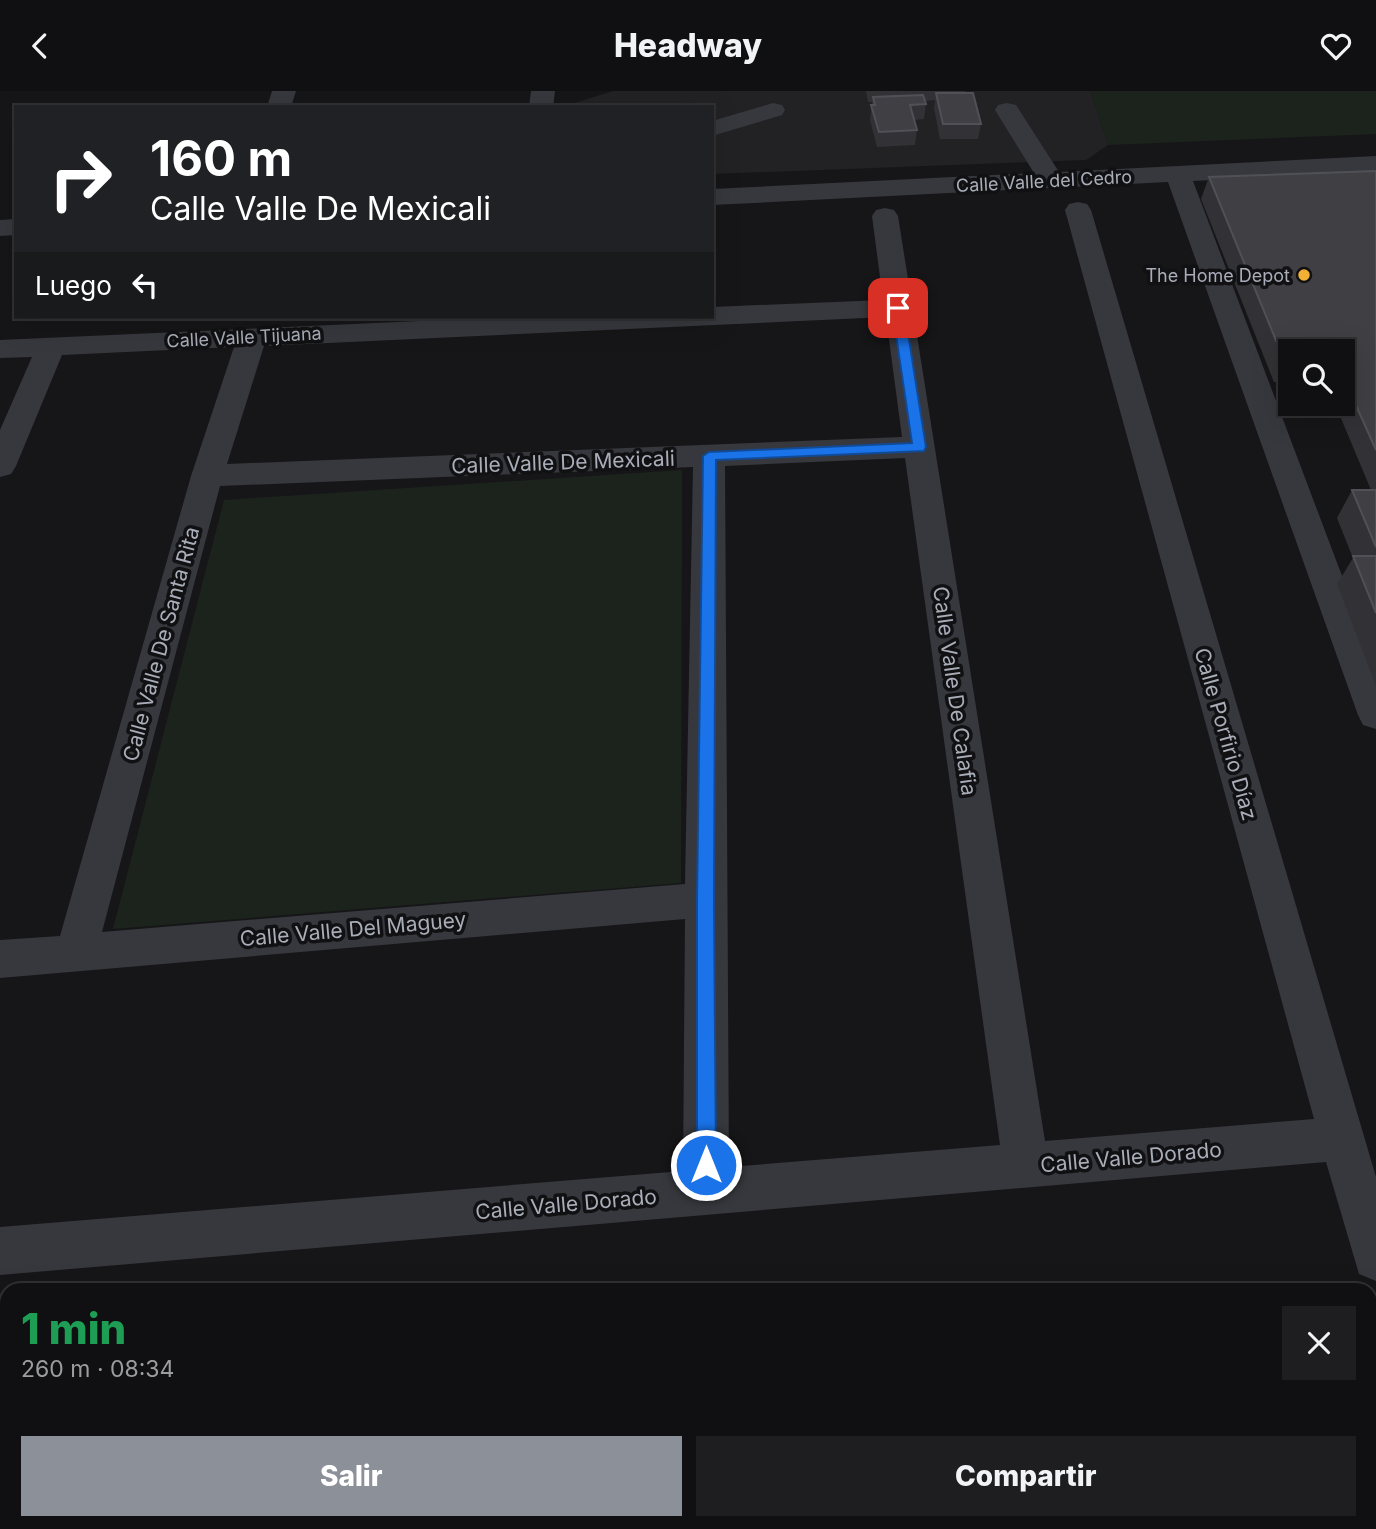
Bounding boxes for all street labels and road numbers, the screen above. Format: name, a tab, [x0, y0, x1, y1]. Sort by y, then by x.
street label: Calle Valle del Cedro	[955, 166, 1133, 196]
street label: Calle Valle Tijuana	[166, 322, 322, 352]
street label: Calle Valle De Mexicali	[451, 446, 675, 478]
street label: Calle Valle De Santa Rita	[118, 524, 204, 764]
street label: Calle Valle De Calafia	[928, 585, 982, 797]
street label: Calle Porfirio Díaz	[1189, 645, 1263, 823]
street label: Calle Valle Del Maguey	[239, 907, 467, 951]
street label: Calle Valle Dorado	[1039, 1137, 1223, 1177]
street label: Calle Valle Dorado	[474, 1184, 658, 1224]

